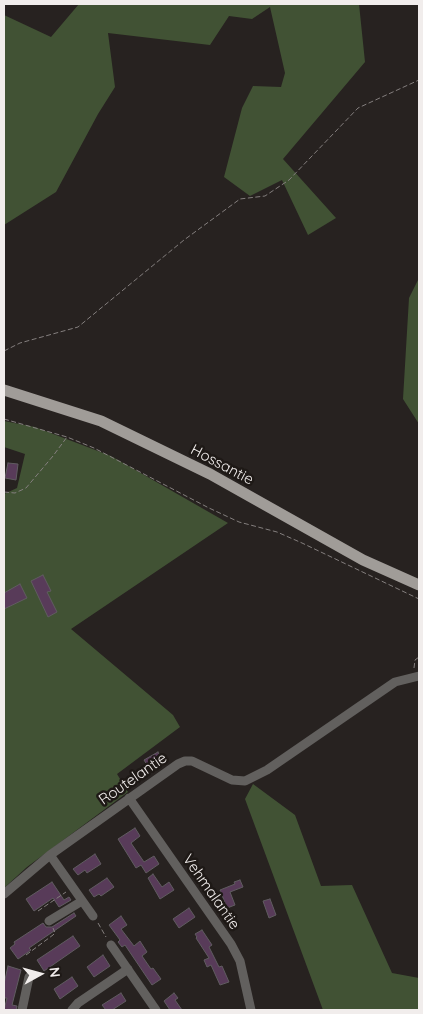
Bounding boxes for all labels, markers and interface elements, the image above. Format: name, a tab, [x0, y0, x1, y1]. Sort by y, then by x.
street label: Hossantie	[187, 441, 257, 489]
street label: Routelantie	[95, 749, 171, 809]
street label: Vehmalantie	[179, 851, 243, 933]
north arrow	[15, 949, 65, 999]
text: N	[45, 966, 64, 978]

